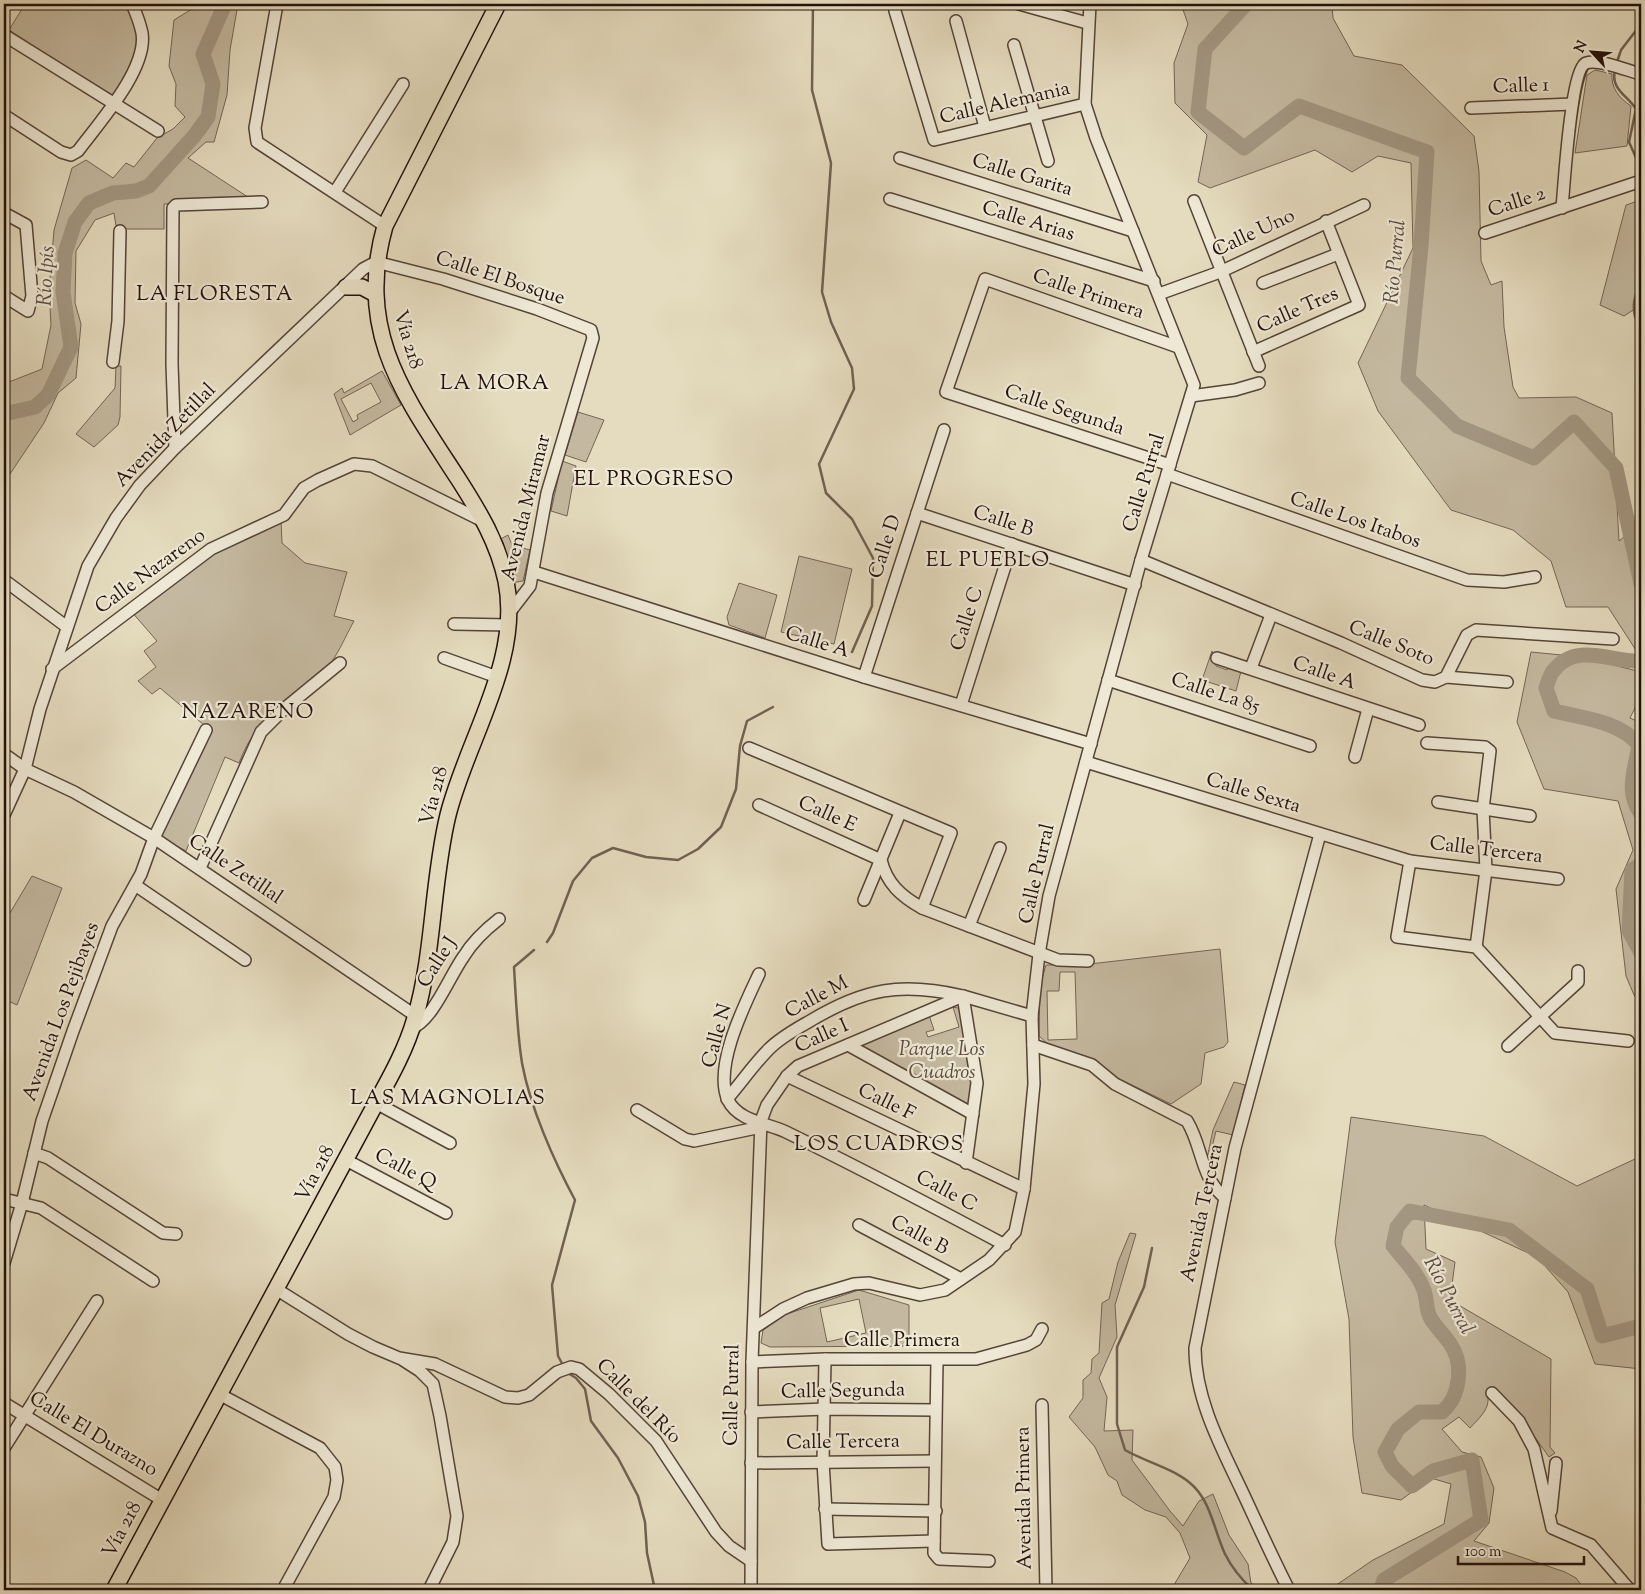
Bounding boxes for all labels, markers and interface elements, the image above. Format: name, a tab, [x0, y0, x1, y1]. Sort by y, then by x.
north arrow	[1568, 28, 1618, 78]
text: N	[1571, 38, 1594, 57]
street label: Calle 1	[1492, 72, 1550, 102]
street label: Calle Alemania	[937, 75, 1073, 133]
street label: Calle Garita	[968, 147, 1076, 205]
street label: Calle 2	[1484, 180, 1550, 226]
street label: Calle Arias	[978, 194, 1078, 250]
street label: Calle Uno	[1208, 202, 1300, 266]
water label: Río Purral	[1377, 219, 1415, 305]
street label: Calle El Bosque	[431, 244, 569, 314]
water label: Río Ipís	[30, 245, 64, 307]
street label: Calle Primera	[1028, 262, 1148, 328]
district label: LA FLORESTA	[136, 280, 294, 310]
street label: Calle Tres	[1253, 280, 1344, 342]
street label: Vía 218	[384, 307, 430, 373]
district label: LA MORA	[440, 369, 550, 399]
street label: Avenida Zetillal	[109, 377, 224, 495]
street label: Calle Segunda	[1000, 378, 1128, 444]
street label: Calle Purral	[1116, 430, 1174, 536]
street label: Avenida Miramar	[495, 431, 559, 584]
district label: EL PROGRESO	[574, 465, 734, 495]
street label: Calle Los Itabos	[1286, 485, 1425, 557]
street label: Calle B	[969, 499, 1037, 546]
street label: Calle D	[862, 511, 910, 583]
street label: Calle Nazareno	[90, 522, 212, 622]
district label: EL PUEBLO	[926, 546, 1050, 576]
street label: Calle C	[944, 583, 992, 655]
street label: Calle Soto	[1344, 614, 1438, 674]
street label: Calle A	[781, 620, 853, 666]
street label: Calle A	[1288, 650, 1360, 698]
street label: Calle La 85	[1167, 666, 1263, 722]
district label: NAZARENO	[182, 698, 314, 728]
street label: Vía 218	[413, 763, 457, 829]
street label: Calle Sexta	[1202, 766, 1304, 822]
street label: Calle E	[793, 789, 861, 841]
street label: Calle Purral	[1012, 821, 1064, 927]
street label: Calle Zetillal	[182, 828, 288, 913]
street label: Calle Tercera	[1428, 830, 1544, 872]
street label: Avenida Los Pejibayes	[16, 918, 108, 1106]
street label: Calle J	[411, 932, 465, 994]
street label: Calle M	[780, 969, 854, 1027]
street label: Calle N	[696, 1001, 741, 1071]
street label: Calle I	[790, 1012, 854, 1062]
park label: Parque Los Cuadros	[899, 1036, 985, 1088]
street label: Calle F	[852, 1077, 920, 1129]
district label: LAS MAGNOLIAS	[350, 1084, 546, 1114]
district label: LOS CUADROS	[794, 1130, 964, 1160]
street label: Vía 218	[289, 1141, 343, 1207]
street label: Avenida Tercera	[1174, 1141, 1232, 1285]
street label: Calle Q	[369, 1142, 443, 1199]
street label: Calle C	[910, 1164, 982, 1220]
street label: Calle B	[885, 1209, 954, 1264]
water label: Río Purral	[1415, 1252, 1481, 1340]
street label: Calle Primera	[844, 1327, 960, 1356]
street label: Calle Purral	[718, 1343, 748, 1446]
street label: Calle del Río	[589, 1353, 687, 1451]
street label: Calle Segunda	[781, 1376, 905, 1408]
street label: Calle El Durazno	[23, 1385, 163, 1485]
street label: Avenida Primera	[1009, 1426, 1041, 1570]
street label: Calle Tercera	[786, 1428, 900, 1458]
street label: Vía 218	[96, 1497, 150, 1563]
scale bar	[1458, 1534, 1584, 1566]
text: 100 m	[1465, 1542, 1502, 1563]

